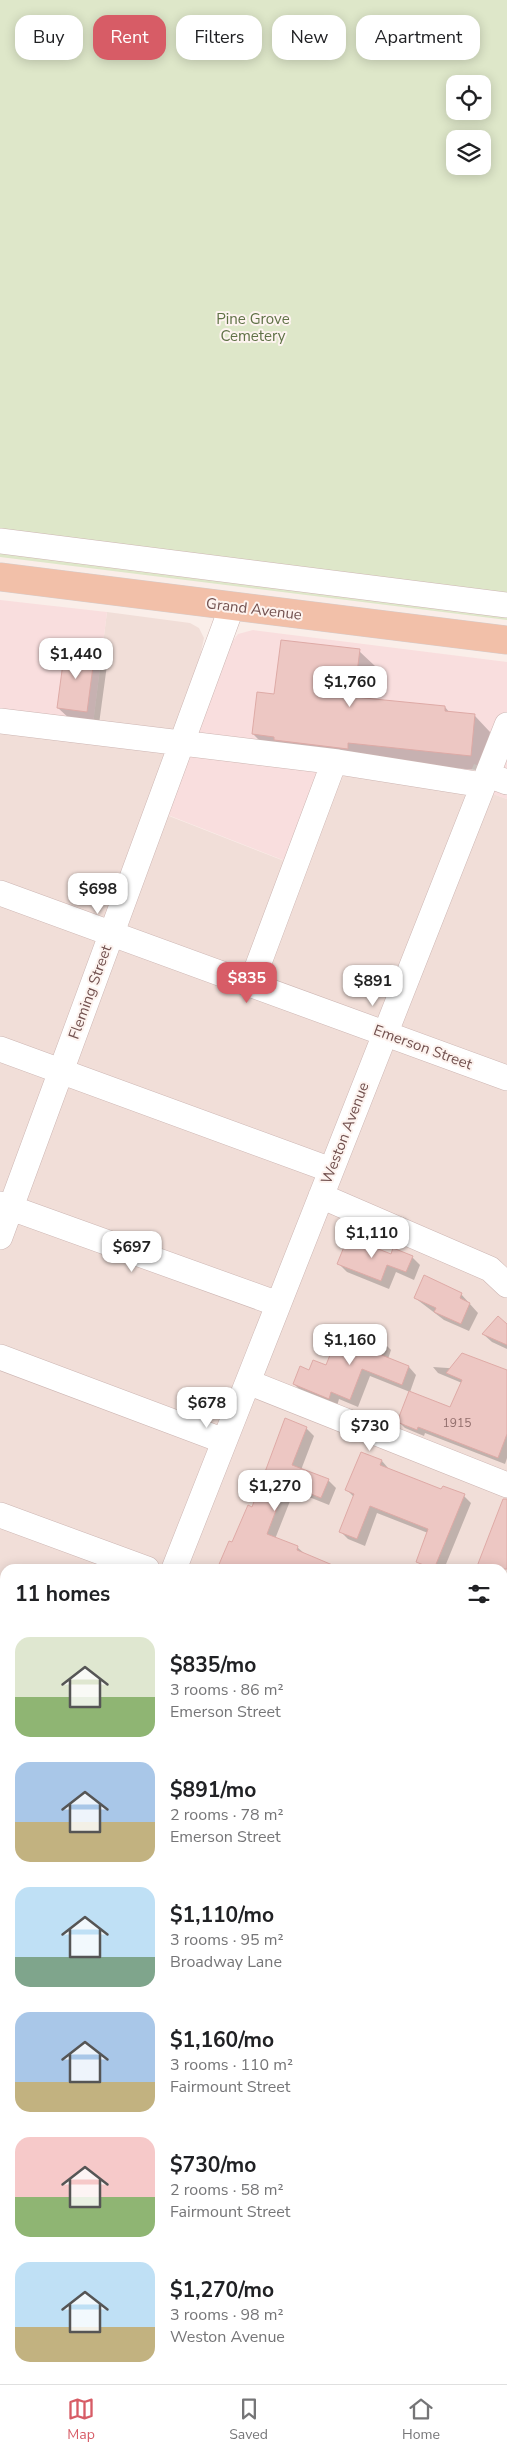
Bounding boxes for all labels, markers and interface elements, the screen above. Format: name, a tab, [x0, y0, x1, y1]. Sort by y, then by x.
chip: Buy	[15, 15, 83, 60]
chip: Rent	[93, 15, 166, 60]
chip: Filters	[176, 15, 262, 60]
chip: New	[272, 15, 346, 60]
chip: Apartment	[356, 15, 480, 60]
map controls	[446, 75, 491, 175]
button: locate	[446, 75, 491, 120]
button: layers	[446, 130, 491, 175]
park label: Pine Grove Cemetery	[216, 309, 290, 346]
street label: Grand Avenue	[205, 593, 303, 625]
pin: $1,440	[35, 638, 117, 680]
text: $1,440	[50, 643, 102, 665]
pin: $1,760	[309, 666, 391, 708]
text: $1,760	[324, 671, 376, 693]
pin: $698	[68, 872, 128, 915]
text: $698	[79, 878, 117, 900]
street label: Fleming Street	[64, 941, 117, 1042]
pin: $835	[217, 962, 277, 1004]
pin: $891	[343, 964, 403, 1007]
text: $835	[228, 967, 266, 989]
text: $891	[354, 970, 392, 992]
street label: Emerson Street	[371, 1020, 476, 1074]
street label: Weston Avenue	[316, 1079, 374, 1187]
pin: $1,110	[331, 1216, 413, 1259]
text: $1,110	[346, 1222, 398, 1244]
pin: $697	[102, 1230, 162, 1273]
text: $697	[113, 1236, 151, 1258]
pin: $1,160	[309, 1324, 391, 1366]
text: $1,160	[324, 1329, 376, 1351]
pin: $678	[177, 1386, 237, 1429]
text: $678	[188, 1392, 226, 1414]
pin: $730	[340, 1410, 400, 1452]
text: $730	[351, 1415, 389, 1437]
house number: 1915	[443, 1415, 471, 1431]
pin: $1,270	[234, 1470, 316, 1512]
text: $1,270	[249, 1475, 301, 1497]
text: 11 homes	[15, 1580, 110, 1608]
icon: filters	[465, 1580, 493, 1608]
text: $835/mo	[170, 1651, 256, 1679]
icon: home	[55, 1657, 115, 1717]
text: 3 rooms · 86 m²	[170, 1679, 283, 1701]
text: Emerson Street	[170, 1701, 281, 1723]
text: $891/mo	[170, 1776, 256, 1804]
icon: home	[55, 1782, 115, 1842]
text: 2 rooms · 78 m²	[170, 1804, 283, 1826]
text: Emerson Street	[170, 1826, 281, 1848]
text: $1,110/mo	[170, 1901, 274, 1929]
icon: home	[55, 1907, 115, 1967]
text: 3 rooms · 95 m²	[170, 1929, 283, 1951]
text: Broadway Lane	[170, 1951, 282, 1973]
text: $1,160/mo	[170, 2026, 274, 2054]
icon: home	[55, 2032, 115, 2092]
text: 3 rooms · 110 m²	[170, 2054, 293, 2076]
text: Fairmount Street	[170, 2076, 290, 2098]
text: $730/mo	[170, 2151, 256, 2179]
icon: home	[55, 2157, 115, 2217]
text: 2 rooms · 58 m²	[170, 2179, 283, 2201]
text: Fairmount Street	[170, 2201, 290, 2223]
text: $1,270/mo	[170, 2276, 274, 2304]
icon: home	[55, 2282, 115, 2342]
text: 3 rooms · 98 m²	[170, 2304, 283, 2326]
text: Weston Avenue	[170, 2326, 285, 2348]
tab: Map	[67, 2395, 95, 2444]
tab: Saved	[229, 2395, 268, 2444]
tab: Home	[402, 2395, 440, 2444]

